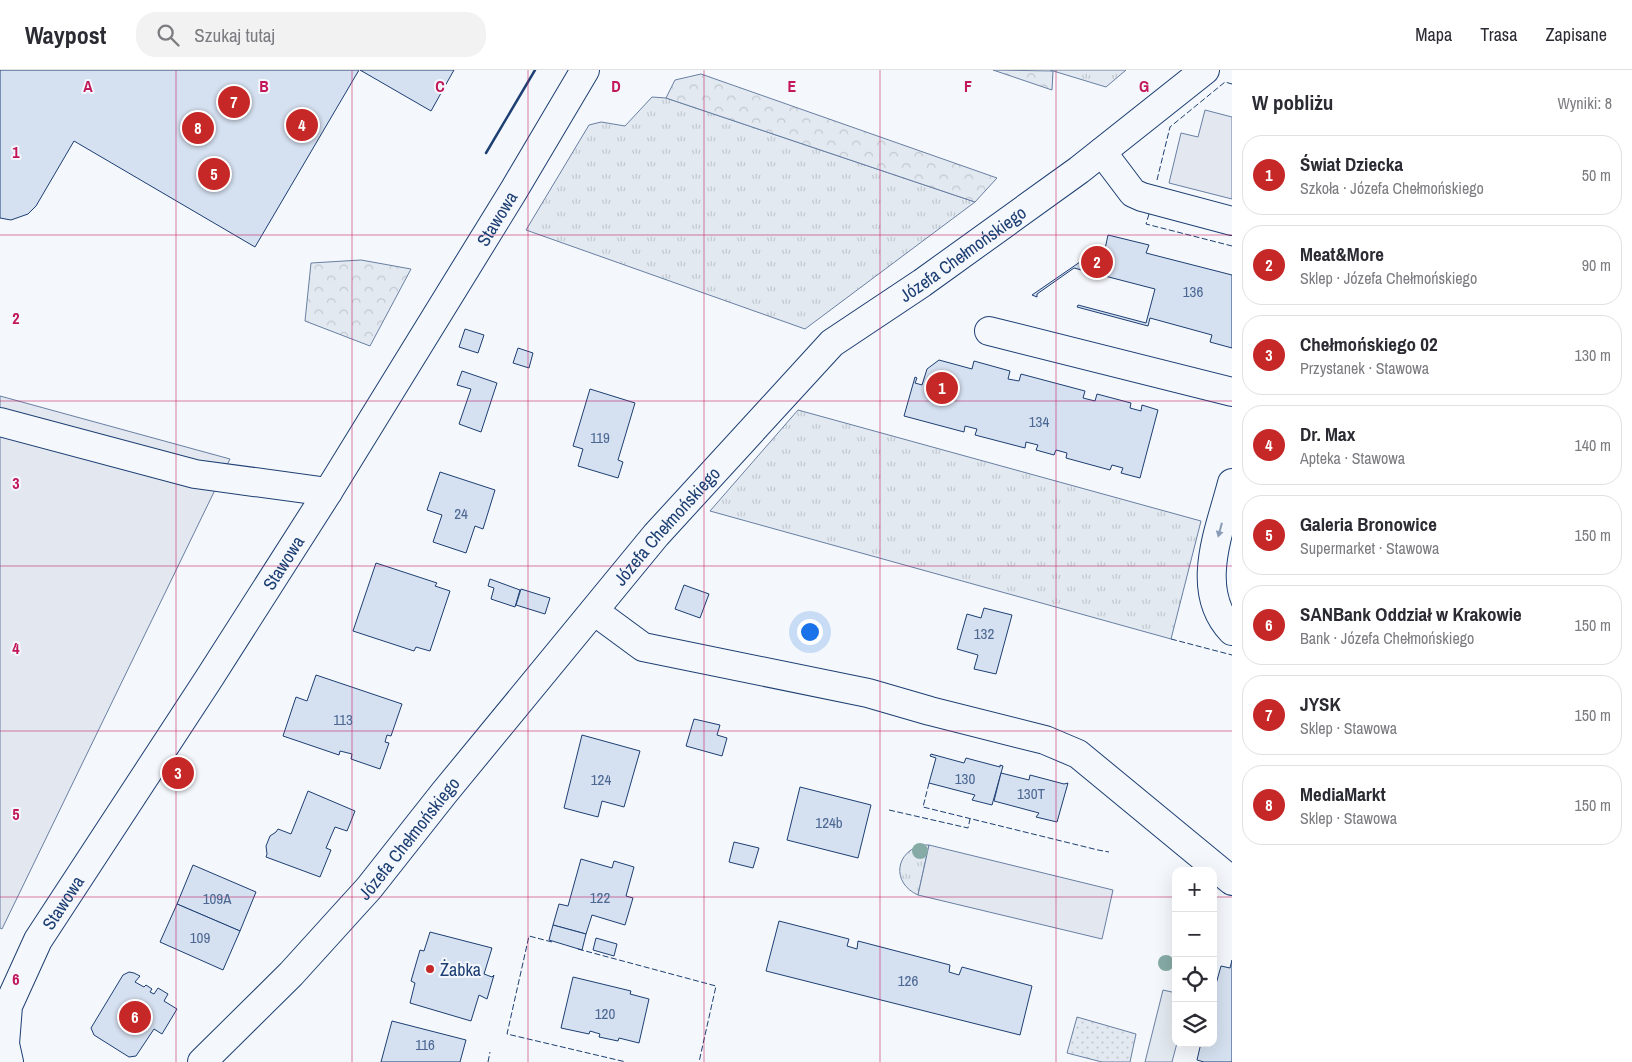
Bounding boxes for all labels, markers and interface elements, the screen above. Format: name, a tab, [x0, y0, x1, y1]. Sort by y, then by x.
search box	[136, 12, 486, 57]
text: Waypost	[25, 19, 106, 51]
icon: search	[154, 21, 182, 49]
text: Szukaj tutaj	[194, 22, 275, 48]
text: Mapa	[1415, 22, 1452, 47]
text: Trasa	[1480, 22, 1517, 47]
text: Zapisane	[1545, 22, 1607, 47]
text: A	[83, 75, 93, 97]
text: B	[259, 75, 269, 97]
text: C	[435, 75, 445, 97]
text: D	[611, 75, 621, 97]
text: E	[788, 75, 797, 97]
text: F	[964, 75, 972, 97]
text: G	[1139, 75, 1149, 97]
pin: 7	[218, 83, 250, 121]
text: W pobliżu	[1252, 88, 1333, 117]
text: Wyniki: 8	[1557, 92, 1612, 114]
pin: 4	[286, 106, 318, 144]
pin: 8	[182, 109, 214, 147]
text: 1	[12, 141, 20, 163]
text: Świat Dziecka	[1300, 151, 1403, 177]
pin: 5	[198, 155, 230, 193]
text: 1	[1265, 164, 1273, 186]
text: 50 m	[1582, 164, 1611, 186]
text: Szkoła · Józefa Chełmońskiego	[1300, 177, 1484, 199]
street label: Stawowa	[470, 186, 523, 251]
street label: Józefa Chełmońskiego	[894, 200, 1031, 307]
text: Meat&More	[1300, 241, 1384, 267]
pin: 2	[1081, 243, 1113, 281]
text: 2	[1265, 254, 1273, 276]
text: 90 m	[1582, 254, 1611, 276]
text: Sklep · Józefa Chełmońskiego	[1300, 267, 1477, 289]
house number: 136	[1183, 281, 1203, 302]
text: 2	[12, 307, 20, 329]
text: Chełmońskiego 02	[1300, 331, 1438, 357]
text: 3	[1265, 344, 1273, 366]
text: 130 m	[1575, 344, 1611, 366]
text: Przystanek · Stawowa	[1300, 357, 1429, 379]
pin: 1	[926, 369, 958, 407]
house number: 134	[1029, 411, 1049, 432]
text: Dr. Max	[1300, 421, 1355, 447]
house number: 119	[590, 427, 610, 448]
text: 4	[1265, 434, 1273, 456]
text: 140 m	[1575, 434, 1611, 456]
text: Apteka · Stawowa	[1300, 447, 1405, 469]
street label: Józefa Chełmońskiego	[607, 461, 725, 590]
text: 3	[12, 472, 20, 494]
house number: 24	[454, 503, 468, 524]
text: Galeria Bronowice	[1300, 511, 1437, 537]
one-way arrow	[1215, 522, 1223, 537]
text: 5	[1265, 524, 1273, 546]
text: 150 m	[1575, 524, 1611, 546]
street label: Stawowa	[256, 531, 310, 595]
text: Supermarket · Stawowa	[1300, 537, 1439, 559]
text: SANBank Oddział w Krakowie	[1300, 601, 1522, 627]
text: 6	[1265, 614, 1273, 636]
text: 150 m	[1575, 614, 1611, 636]
your location	[797, 619, 823, 645]
house number: 132	[974, 623, 994, 644]
text: Bank · Józefa Chełmońskiego	[1300, 627, 1474, 649]
text: 4	[12, 637, 20, 659]
text: JYSK	[1300, 691, 1341, 717]
text: 7	[1265, 704, 1273, 726]
text: 150 m	[1575, 704, 1611, 726]
house number: 113	[333, 709, 353, 730]
text: Sklep · Stawowa	[1300, 717, 1397, 739]
pin: 3	[162, 754, 194, 792]
house number: 130	[955, 768, 975, 789]
house number: 124	[591, 769, 611, 790]
street label: Józefa Chełmońskiego	[352, 771, 465, 905]
text: MediaMarkt	[1300, 781, 1386, 807]
house number: 130T	[1017, 783, 1045, 804]
text: 8	[1265, 794, 1273, 816]
text: 150 m	[1575, 794, 1611, 816]
text: 5	[12, 803, 20, 825]
text: Sklep · Stawowa	[1300, 807, 1397, 829]
house number: 124b	[815, 812, 843, 833]
map controls	[1172, 867, 1217, 1047]
button: +	[1172, 867, 1217, 912]
street label: Stawowa	[36, 870, 89, 934]
house number: 122	[590, 887, 610, 908]
house number: 109A	[203, 888, 232, 909]
button: −	[1172, 912, 1217, 957]
house number: 109	[190, 927, 210, 948]
place label: Żabka	[440, 957, 481, 982]
button: locate	[1172, 957, 1217, 1002]
marker: Żabka	[424, 963, 436, 975]
text: 6	[12, 968, 20, 990]
house number: 126	[898, 970, 918, 991]
pin: 6	[119, 998, 151, 1036]
button: layers	[1172, 1002, 1217, 1047]
house number: 120	[595, 1003, 615, 1024]
house number: 116	[415, 1034, 435, 1055]

